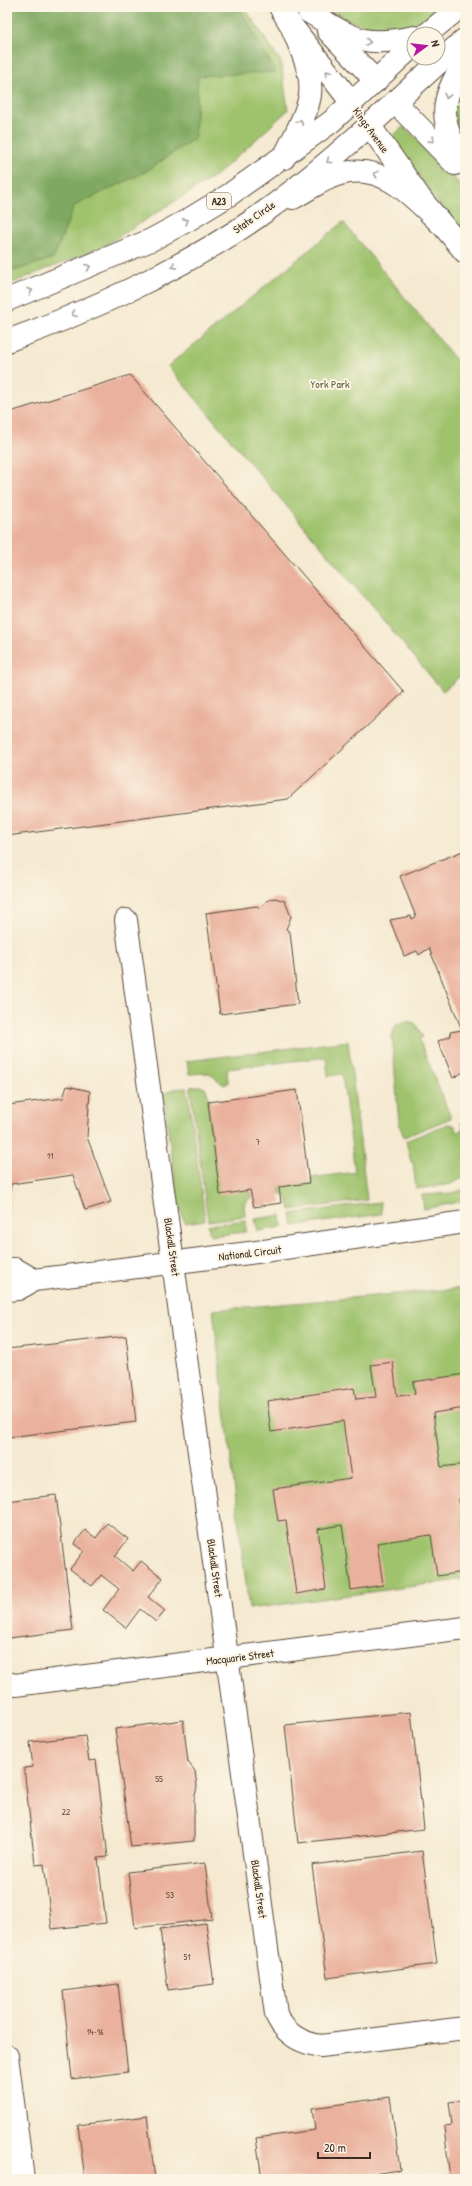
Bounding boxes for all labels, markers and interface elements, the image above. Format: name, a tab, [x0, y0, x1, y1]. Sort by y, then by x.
north arrow	[406, 26, 446, 66]
one-way arrow	[365, 37, 371, 45]
text: N	[428, 39, 443, 48]
one-way arrow	[326, 70, 333, 77]
one-way arrow	[443, 93, 452, 100]
street label: Kings Avenue	[350, 105, 393, 156]
one-way arrow	[295, 119, 303, 126]
one-way arrow	[427, 135, 435, 142]
one-way arrow	[327, 156, 334, 163]
one-way arrow	[373, 171, 380, 179]
road number: A23	[207, 193, 231, 209]
street label: State Circle	[230, 197, 278, 237]
one-way arrow	[182, 219, 189, 226]
one-way arrow	[171, 261, 178, 269]
one-way arrow	[83, 264, 91, 272]
one-way arrow	[26, 288, 33, 296]
one-way arrow	[70, 309, 78, 317]
park label: York Park	[310, 377, 350, 391]
house number: 7	[256, 1136, 261, 1148]
house number: 11	[47, 1150, 53, 1162]
street label: Blackall Street	[161, 1217, 183, 1277]
street label: National Circuit	[218, 1242, 282, 1264]
street label: Blackall Street	[204, 1538, 226, 1598]
street label: Macquarie Street	[205, 1646, 275, 1668]
house number: 55	[155, 1773, 163, 1785]
house number: 22	[62, 1806, 71, 1818]
street label: Blackall Street	[248, 1859, 270, 1919]
house number: 53	[166, 1889, 174, 1901]
house number: 51	[183, 1951, 191, 1963]
house number: 14-16	[86, 2026, 104, 2038]
scale bar	[318, 2134, 370, 2160]
text: 20 m	[324, 2139, 346, 2156]

